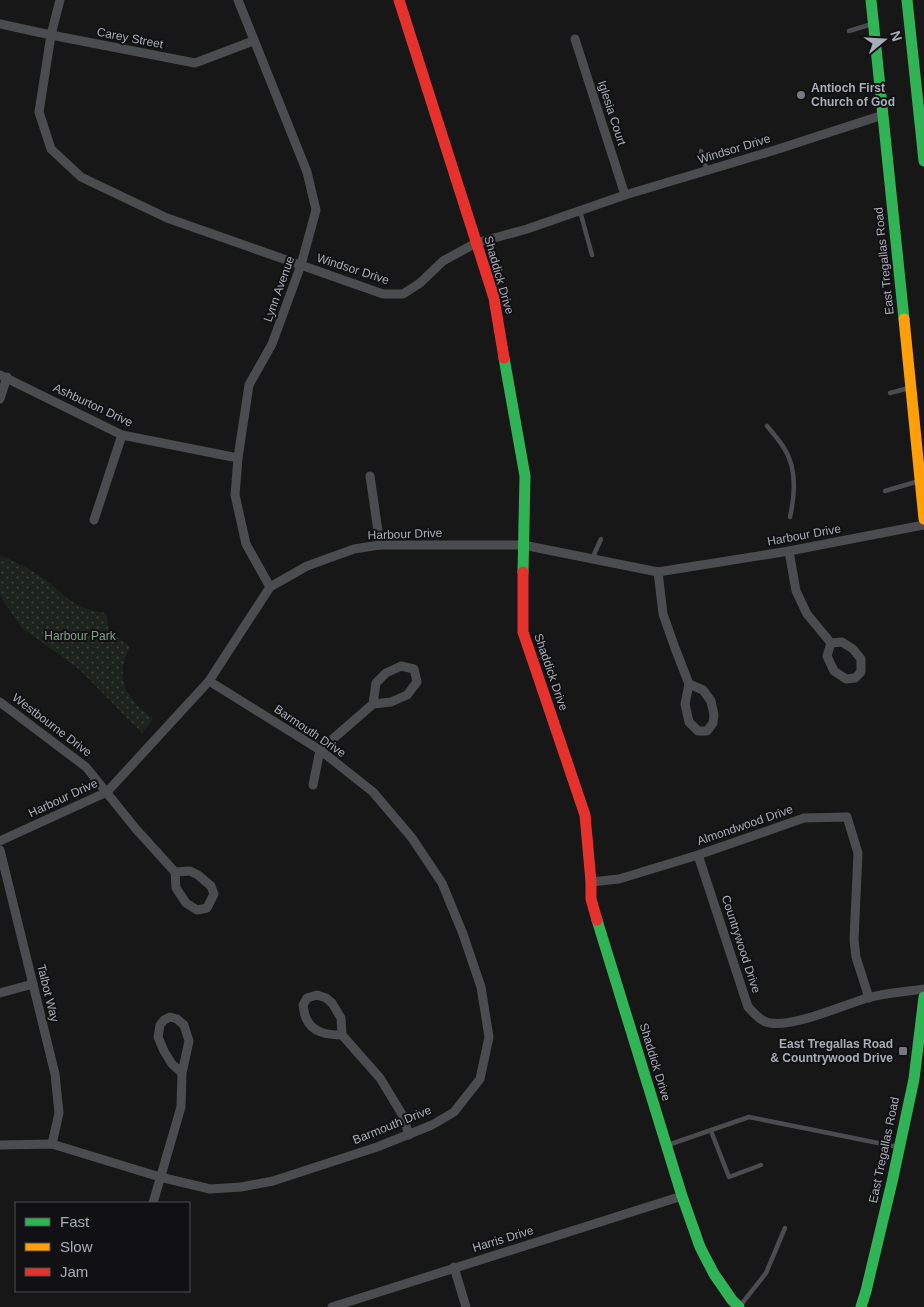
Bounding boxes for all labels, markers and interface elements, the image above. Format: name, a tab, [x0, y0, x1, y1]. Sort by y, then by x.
north arrow	[859, 15, 909, 65]
street label: Carey Street	[96, 25, 165, 51]
text: N	[887, 29, 906, 43]
street label: Iglesia Court	[595, 79, 629, 148]
place label: Antioch First Church of God	[811, 81, 895, 109]
marker: Antioch First Church of God	[795, 89, 807, 101]
street label: Windsor Drive	[696, 131, 772, 167]
street label: East Tregallas Road	[871, 207, 897, 315]
street label: Shaddick Drive	[481, 234, 517, 316]
street label: Windsor Drive	[315, 251, 391, 287]
street label: Lynn Avenue	[261, 254, 297, 324]
street label: Ashburton Drive	[51, 380, 135, 430]
street label: Harbour Drive	[766, 522, 842, 548]
street label: Harbour Drive	[367, 526, 443, 542]
park label: Harbour Park	[44, 629, 117, 643]
street label: Shaddick Drive	[531, 632, 571, 713]
street label: Westbourne Drive	[10, 691, 95, 760]
street label: Barmouth Drive	[272, 702, 349, 760]
street label: Harbour Drive	[26, 776, 100, 820]
street label: Almondwood Drive	[695, 802, 795, 848]
street label: Countrywood Drive	[719, 893, 764, 995]
street label: Talbot Way	[34, 963, 62, 1023]
street label: Shaddick Drive	[637, 1021, 674, 1103]
place label: East Tregallas Road & Countrywood Drive	[770, 1037, 893, 1065]
marker: East Tregallas Road & Countrywood Drive	[897, 1045, 909, 1057]
street label: East Tregallas Road	[866, 1096, 902, 1204]
street label: Barmouth Drive	[351, 1103, 434, 1147]
legend	[15, 1202, 190, 1292]
text: Fast	[60, 1213, 90, 1230]
street label: Harris Drive	[471, 1223, 536, 1255]
text: Slow	[60, 1238, 93, 1255]
text: Jam	[60, 1263, 88, 1280]

